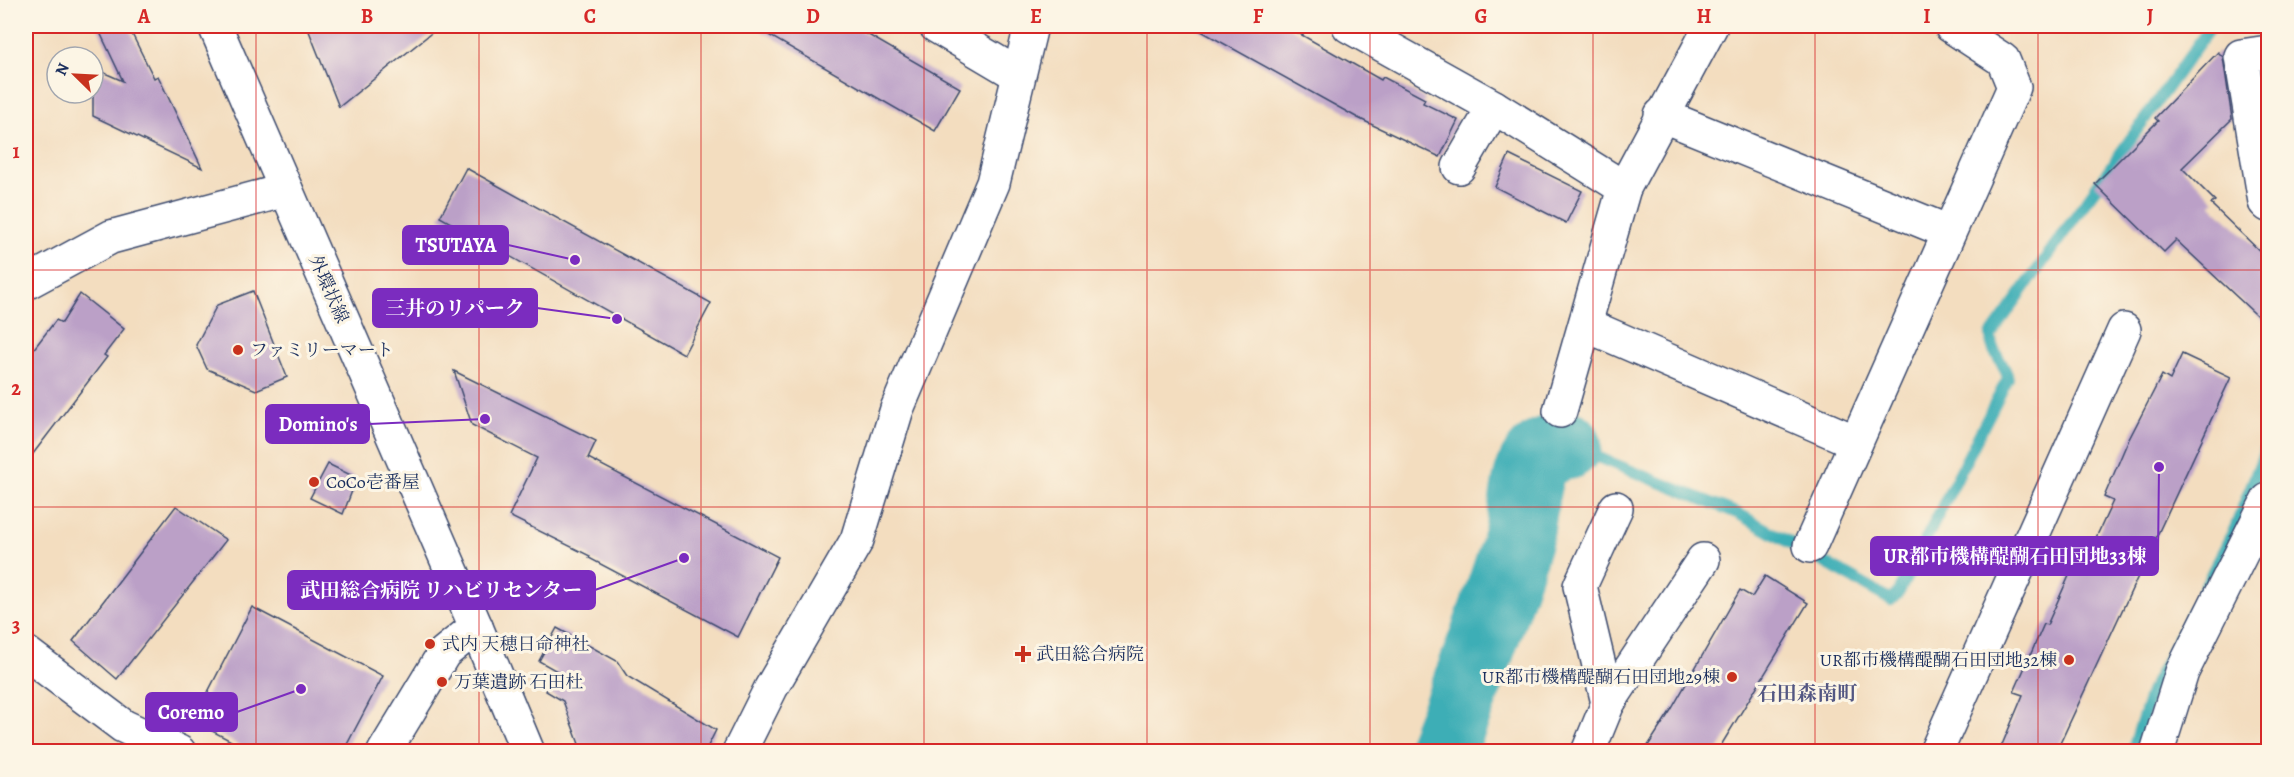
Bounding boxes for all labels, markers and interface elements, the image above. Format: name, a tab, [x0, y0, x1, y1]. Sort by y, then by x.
text: A	[137, 3, 151, 30]
text: B	[361, 3, 373, 30]
text: C	[584, 3, 596, 30]
text: D	[806, 3, 820, 30]
text: E	[1030, 3, 1042, 30]
text: F	[1253, 3, 1264, 30]
text: G	[1474, 3, 1488, 30]
text: H	[1697, 3, 1712, 30]
text: I	[1923, 3, 1931, 30]
text: J	[2147, 3, 2154, 30]
north arrow	[45, 45, 105, 105]
text: N	[50, 59, 75, 79]
text: 1	[12, 138, 20, 165]
callout: TSUTAYA	[403, 226, 508, 264]
text: TSUTAYA	[416, 232, 497, 259]
street label: 外環状線	[303, 251, 355, 327]
callout: 三井のリパーク	[373, 289, 537, 327]
text: 三井のリパーク	[385, 295, 525, 322]
place label: ファミリーマート	[250, 338, 394, 362]
marker: ファミリーマート	[231, 343, 245, 357]
text: 2	[11, 375, 21, 402]
callout: Domino's	[266, 405, 369, 443]
text: Domino's	[278, 411, 358, 438]
place label: CoCo壱番屋	[326, 470, 420, 494]
marker: CoCo壱番屋	[307, 475, 321, 489]
callout: UR都市機構醍醐石田団地33棟	[1871, 537, 2158, 575]
text: UR都市機構醍醐石田団地33棟	[1883, 543, 2147, 570]
callout: 武田総合病院 リハビリセンター	[288, 571, 595, 609]
text: 武田総合病院 リハビリセンター	[300, 577, 582, 604]
text: 3	[12, 612, 20, 639]
place label: 式内 天穂日命神社	[442, 632, 590, 656]
marker: 式内 天穂日命神社	[423, 637, 437, 651]
place label: 武田総合病院	[1036, 642, 1144, 666]
marker: 武田総合病院	[1014, 645, 1032, 663]
place label: UR都市機構醍醐石田団地32棟	[1820, 648, 2057, 672]
marker: UR都市機構醍醐石田団地32棟	[2062, 653, 2076, 667]
place label: UR都市機構醍醐石田団地29棟	[1482, 665, 1720, 689]
place label: 万葉遺跡 石田杜	[454, 670, 584, 694]
marker: UR都市機構醍醐石田団地29棟	[1725, 670, 1739, 684]
marker: 万葉遺跡 石田杜	[435, 675, 449, 689]
district label: 石田森南町	[1757, 680, 1858, 707]
callout: Coremo	[146, 693, 237, 731]
text: Coremo	[158, 699, 224, 726]

